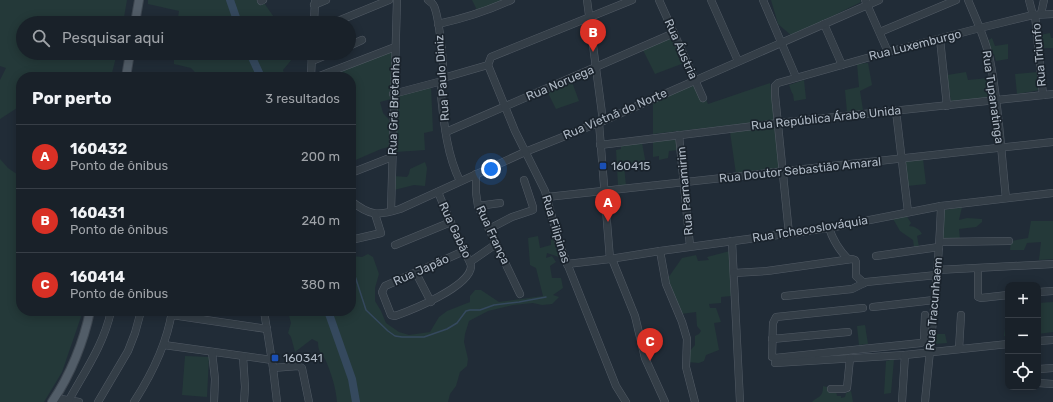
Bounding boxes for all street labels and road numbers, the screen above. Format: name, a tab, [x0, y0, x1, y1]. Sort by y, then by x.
street label: Rua Áustria	[662, 17, 700, 81]
street label: Rua Triunfo	[1029, 23, 1049, 87]
street label: Rua Luxemburgo	[867, 27, 963, 63]
street label: Rua Paulo Diniz	[432, 34, 452, 122]
street label: Rua Tupanatinga	[980, 50, 1006, 144]
street label: Rua Grã Bretanha	[385, 57, 403, 155]
street label: Rua Noruega	[524, 62, 596, 104]
street label: Rua Vietnã do Norte	[561, 86, 669, 142]
street label: Rua República Árabe Unida	[750, 103, 902, 133]
street label: Rua Parnamirim	[674, 146, 696, 236]
street label: Rua Doutor Sebastião Amaral	[718, 155, 882, 185]
street label: Rua Filipinas	[539, 193, 573, 265]
street label: Rua Gabão	[436, 200, 474, 260]
street label: Rua França	[473, 203, 513, 267]
street label: Rua Tchecoslováquia	[751, 213, 869, 245]
street label: Rua Japão	[391, 251, 451, 288]
street label: Rua Tracunhaem	[923, 257, 945, 351]

